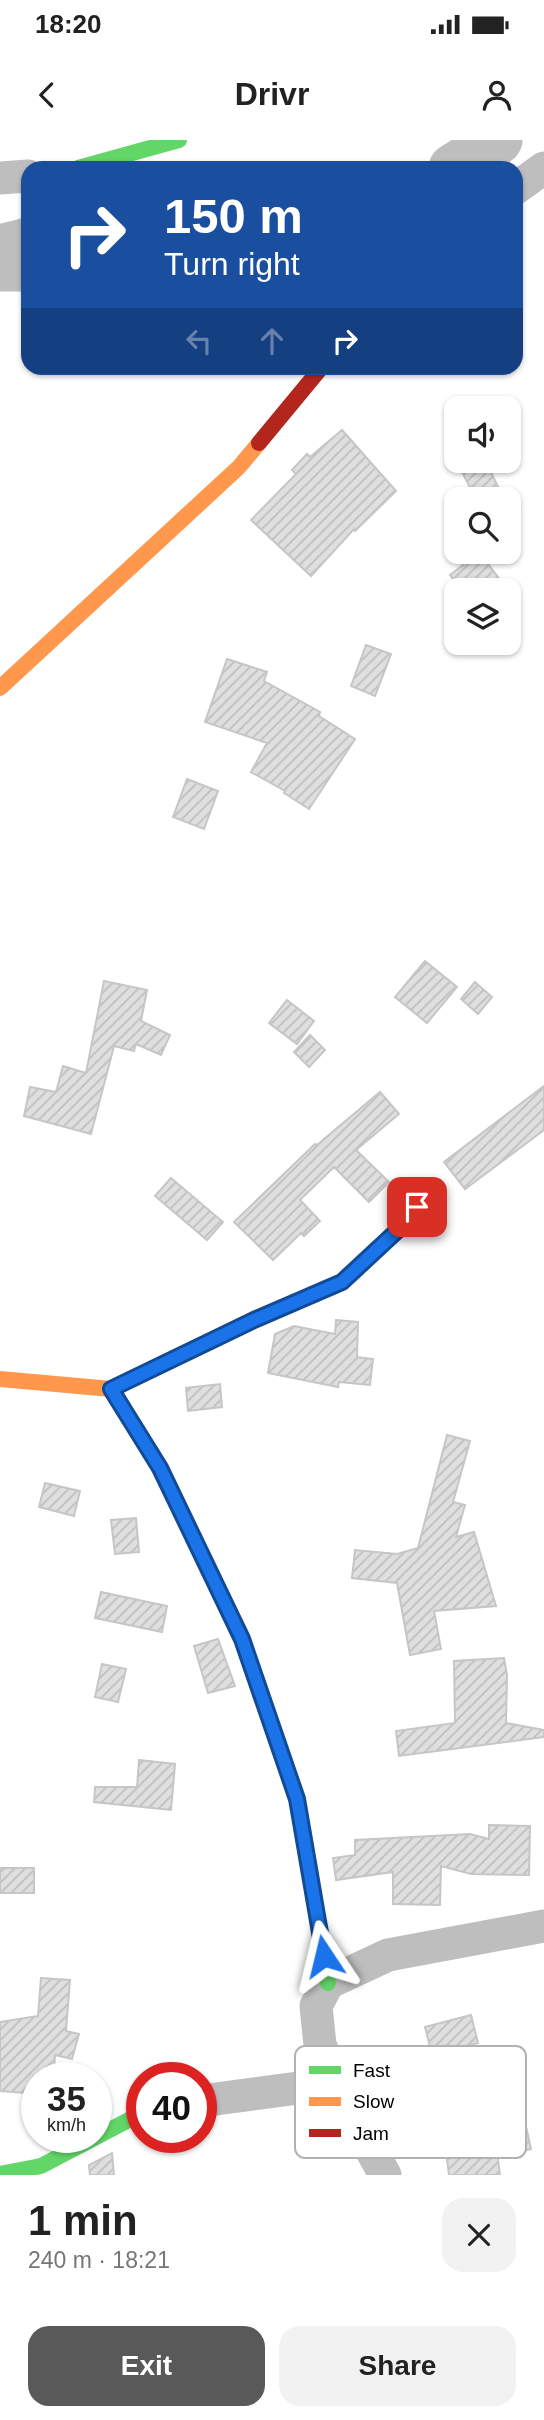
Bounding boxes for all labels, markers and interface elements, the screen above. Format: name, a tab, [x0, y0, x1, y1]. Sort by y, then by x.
text: 18:20	[35, 9, 102, 39]
icon: back	[28, 76, 66, 114]
text: Drivr	[235, 76, 309, 112]
icon: person	[478, 76, 516, 114]
icon: right	[49, 189, 140, 280]
text: 150 m	[164, 189, 303, 243]
text: Turn right	[164, 246, 300, 282]
icon: left	[180, 322, 218, 360]
icon: ahead	[253, 322, 291, 360]
icon: right	[326, 322, 364, 360]
map controls	[444, 396, 521, 655]
button: sound	[444, 396, 521, 473]
button: search	[444, 487, 521, 564]
button: layers	[444, 578, 521, 655]
pin	[387, 1177, 447, 1237]
icon: arrive	[398, 1188, 436, 1226]
position arrow	[287, 1919, 361, 1993]
legend	[295, 2046, 526, 2158]
text: Fast	[353, 2060, 391, 2081]
speed limit sign: 40	[126, 2062, 217, 2153]
text: 35	[47, 2079, 86, 2118]
text: Slow	[353, 2091, 394, 2112]
text: km/h	[47, 2115, 86, 2135]
text: Jam	[353, 2123, 389, 2144]
text: 1 min	[28, 2197, 138, 2244]
button: close	[442, 2198, 516, 2272]
text: 240 m · 18:21	[28, 2247, 170, 2273]
button: Exit	[28, 2326, 265, 2406]
button: Share	[279, 2326, 516, 2406]

